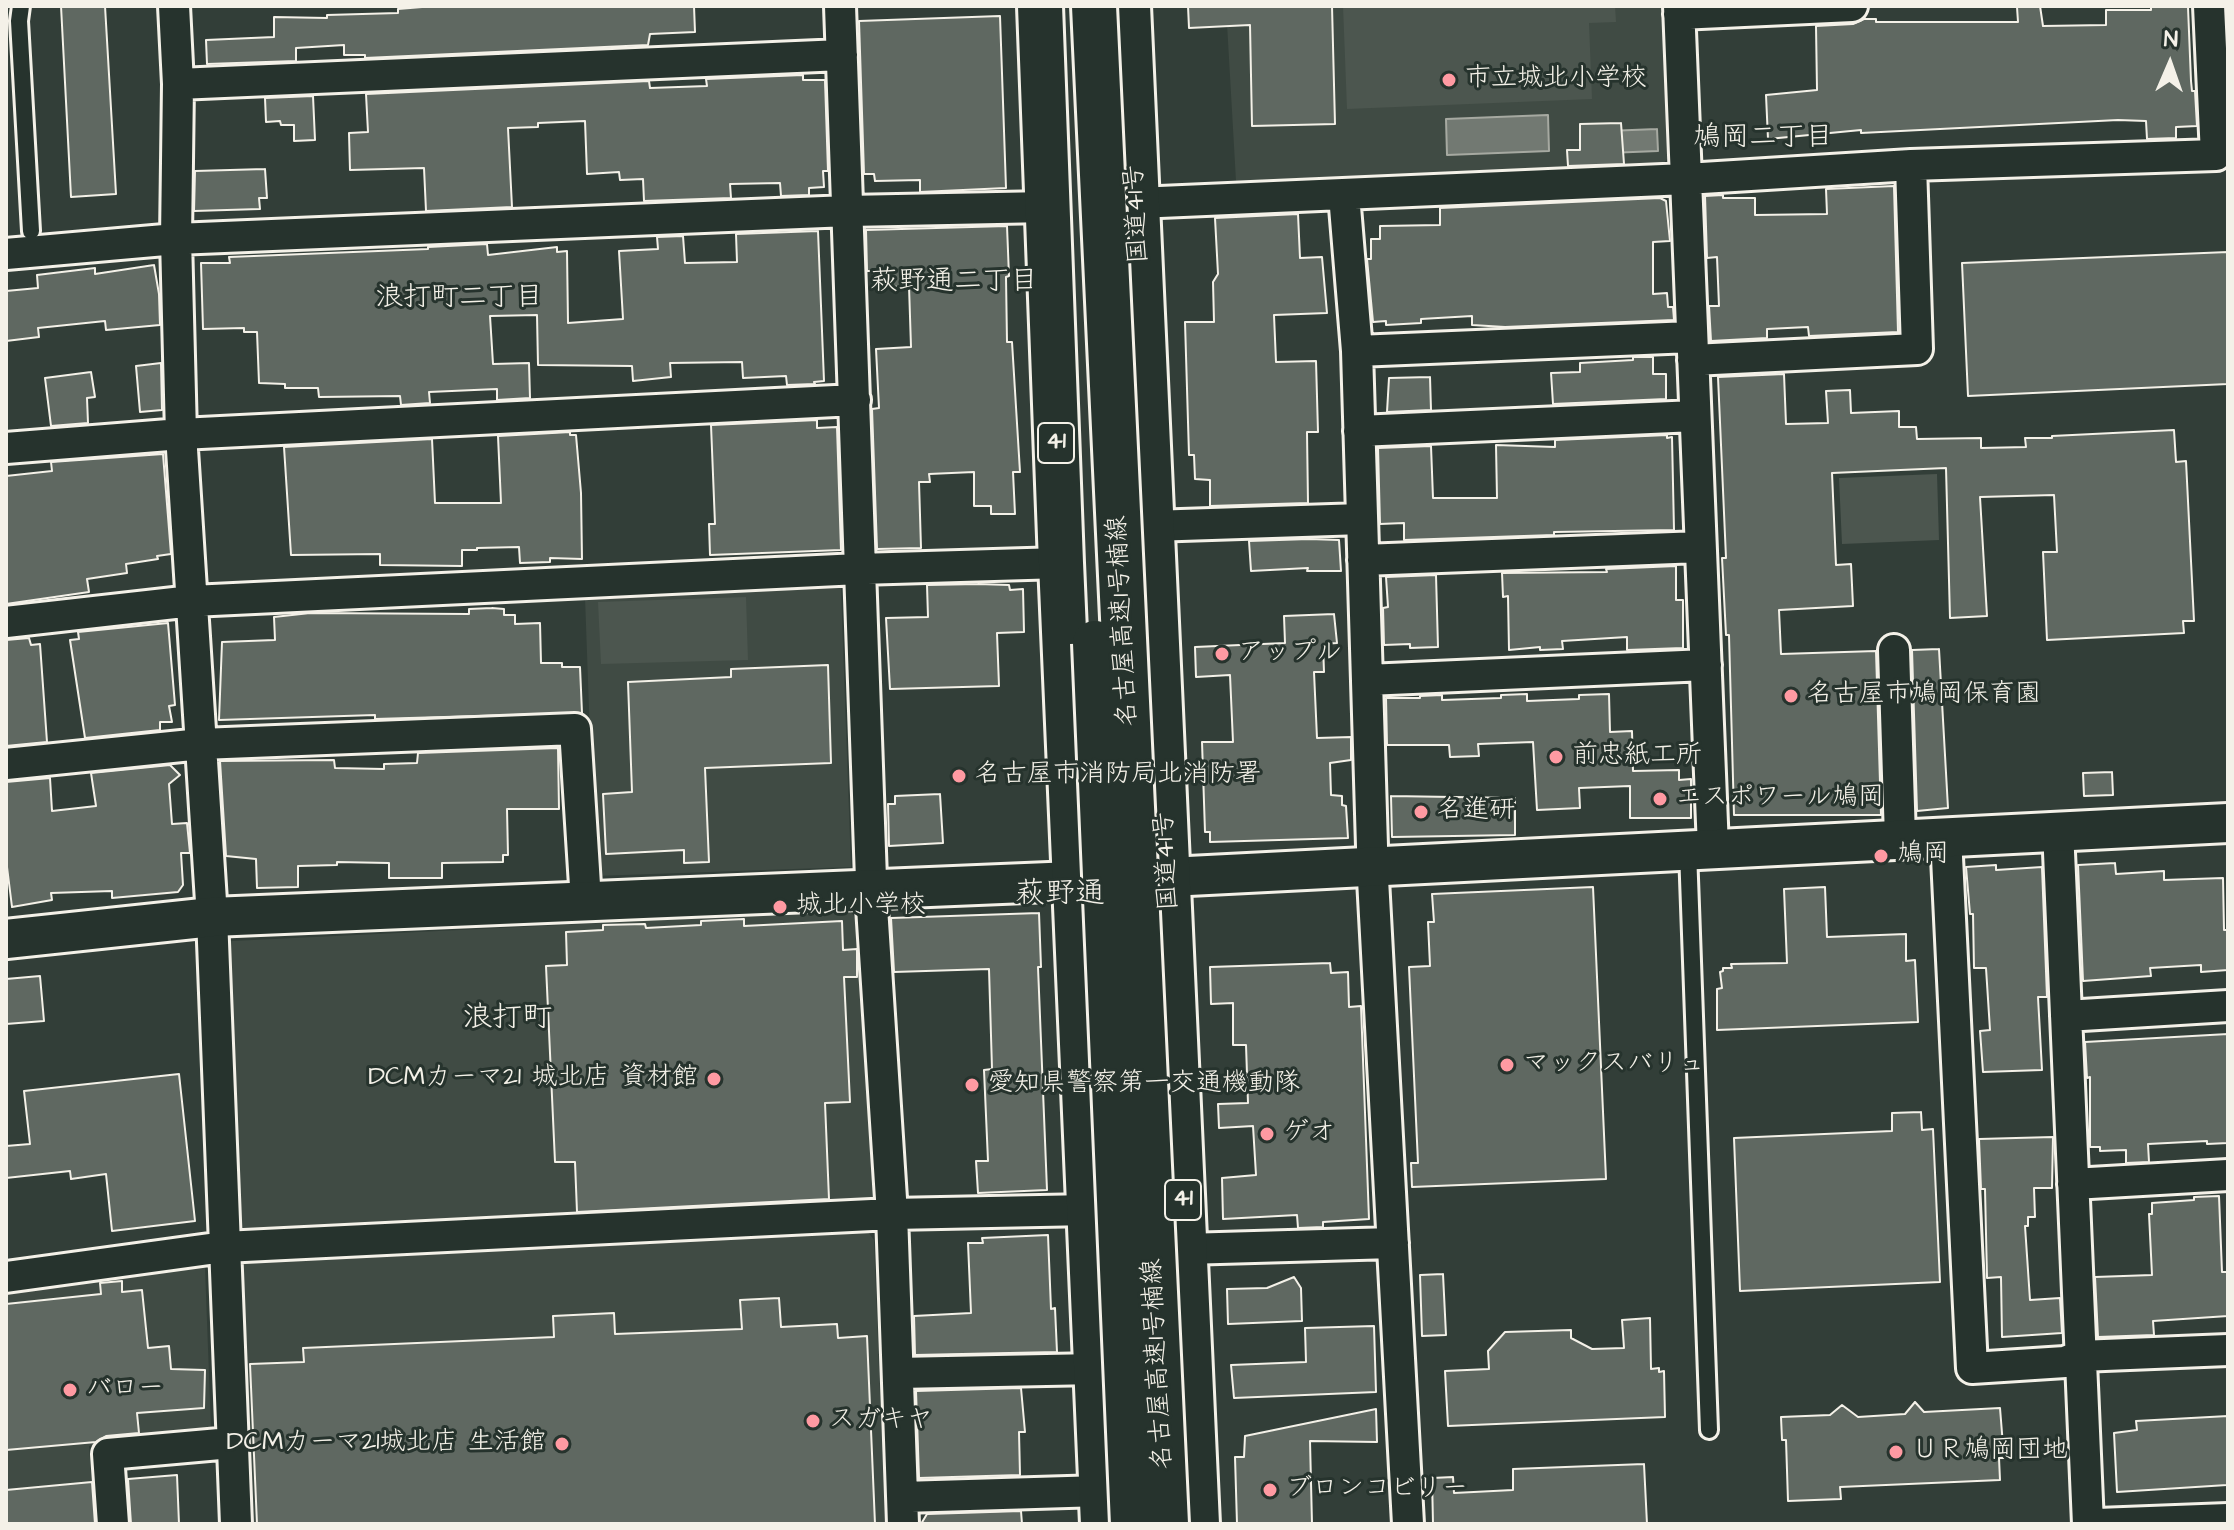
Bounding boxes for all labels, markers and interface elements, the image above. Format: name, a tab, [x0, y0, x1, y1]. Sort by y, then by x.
north arrow	[2130, 24, 2210, 104]
text: N	[2163, 24, 2178, 55]
place label: 市立城北小学校	[1465, 64, 1647, 96]
marker: 市立城北小学校	[1440, 71, 1458, 89]
district label: 鳩岡二丁目	[1693, 122, 1833, 156]
street label: 国道41号	[1120, 164, 1156, 264]
district label: 萩野通二丁目	[870, 266, 1038, 300]
district label: 浪打町二丁目	[375, 282, 543, 316]
road number: 41	[1038, 423, 1074, 463]
street label: 名古屋高速1号楠線	[1103, 515, 1145, 727]
place label: アップル	[1238, 638, 1342, 670]
marker: アップル	[1213, 645, 1231, 663]
place label: 名古屋市鳩岡保育園	[1807, 680, 2041, 712]
marker: 名古屋市鳩岡保育園	[1782, 687, 1800, 705]
place label: 前忠紙工所	[1572, 741, 1702, 773]
marker: 前忠紙工所	[1547, 748, 1565, 766]
place label: 名古屋市消防局北消防署	[975, 760, 1261, 792]
marker: 名古屋市消防局北消防署	[950, 767, 968, 785]
place label: エスポワール鳩岡	[1676, 783, 1884, 815]
marker: エスポワール鳩岡	[1651, 790, 1669, 808]
place label: 名進研	[1437, 796, 1515, 828]
marker: 名進研	[1412, 803, 1430, 821]
street label: 国道41号	[1150, 811, 1186, 911]
place label: 鳩岡	[1897, 840, 1949, 872]
marker: 鳩岡	[1872, 847, 1890, 865]
district label: 萩野通	[1015, 878, 1105, 914]
place label: 城北小学校	[796, 891, 926, 923]
marker: 城北小学校	[771, 898, 789, 916]
district label: 浪打町	[462, 1002, 552, 1038]
place label: マックスバリュ	[1523, 1049, 1705, 1081]
marker: マックスバリュ	[1498, 1056, 1516, 1074]
place label: DCMカーマ21 城北店 資材館	[368, 1063, 698, 1095]
place label: 愛知県警察第一交通機動隊	[988, 1069, 1300, 1101]
marker: DCMカーマ21 城北店 資材館	[705, 1070, 723, 1088]
marker: 愛知県警察第一交通機動隊	[963, 1076, 981, 1094]
place label: ゲオ	[1283, 1118, 1335, 1150]
marker: ゲオ	[1258, 1125, 1276, 1143]
road number: 41	[1165, 1180, 1201, 1220]
street label: 名古屋高速1号楠線	[1138, 1258, 1180, 1470]
place label: バロー	[86, 1374, 164, 1406]
marker: バロー	[61, 1381, 79, 1399]
place label: スガキヤ	[829, 1405, 933, 1437]
marker: スガキヤ	[804, 1412, 822, 1430]
place label: DCMカーマ21城北店 生活館	[227, 1428, 546, 1460]
marker: DCMカーマ21城北店 生活館	[553, 1435, 571, 1453]
place label: ＵＲ鳩岡団地	[1912, 1436, 2068, 1468]
marker: ＵＲ鳩岡団地	[1887, 1443, 1905, 1461]
place label: ブロンコビリー	[1286, 1474, 1468, 1506]
marker: ブロンコビリー	[1261, 1481, 1279, 1499]

